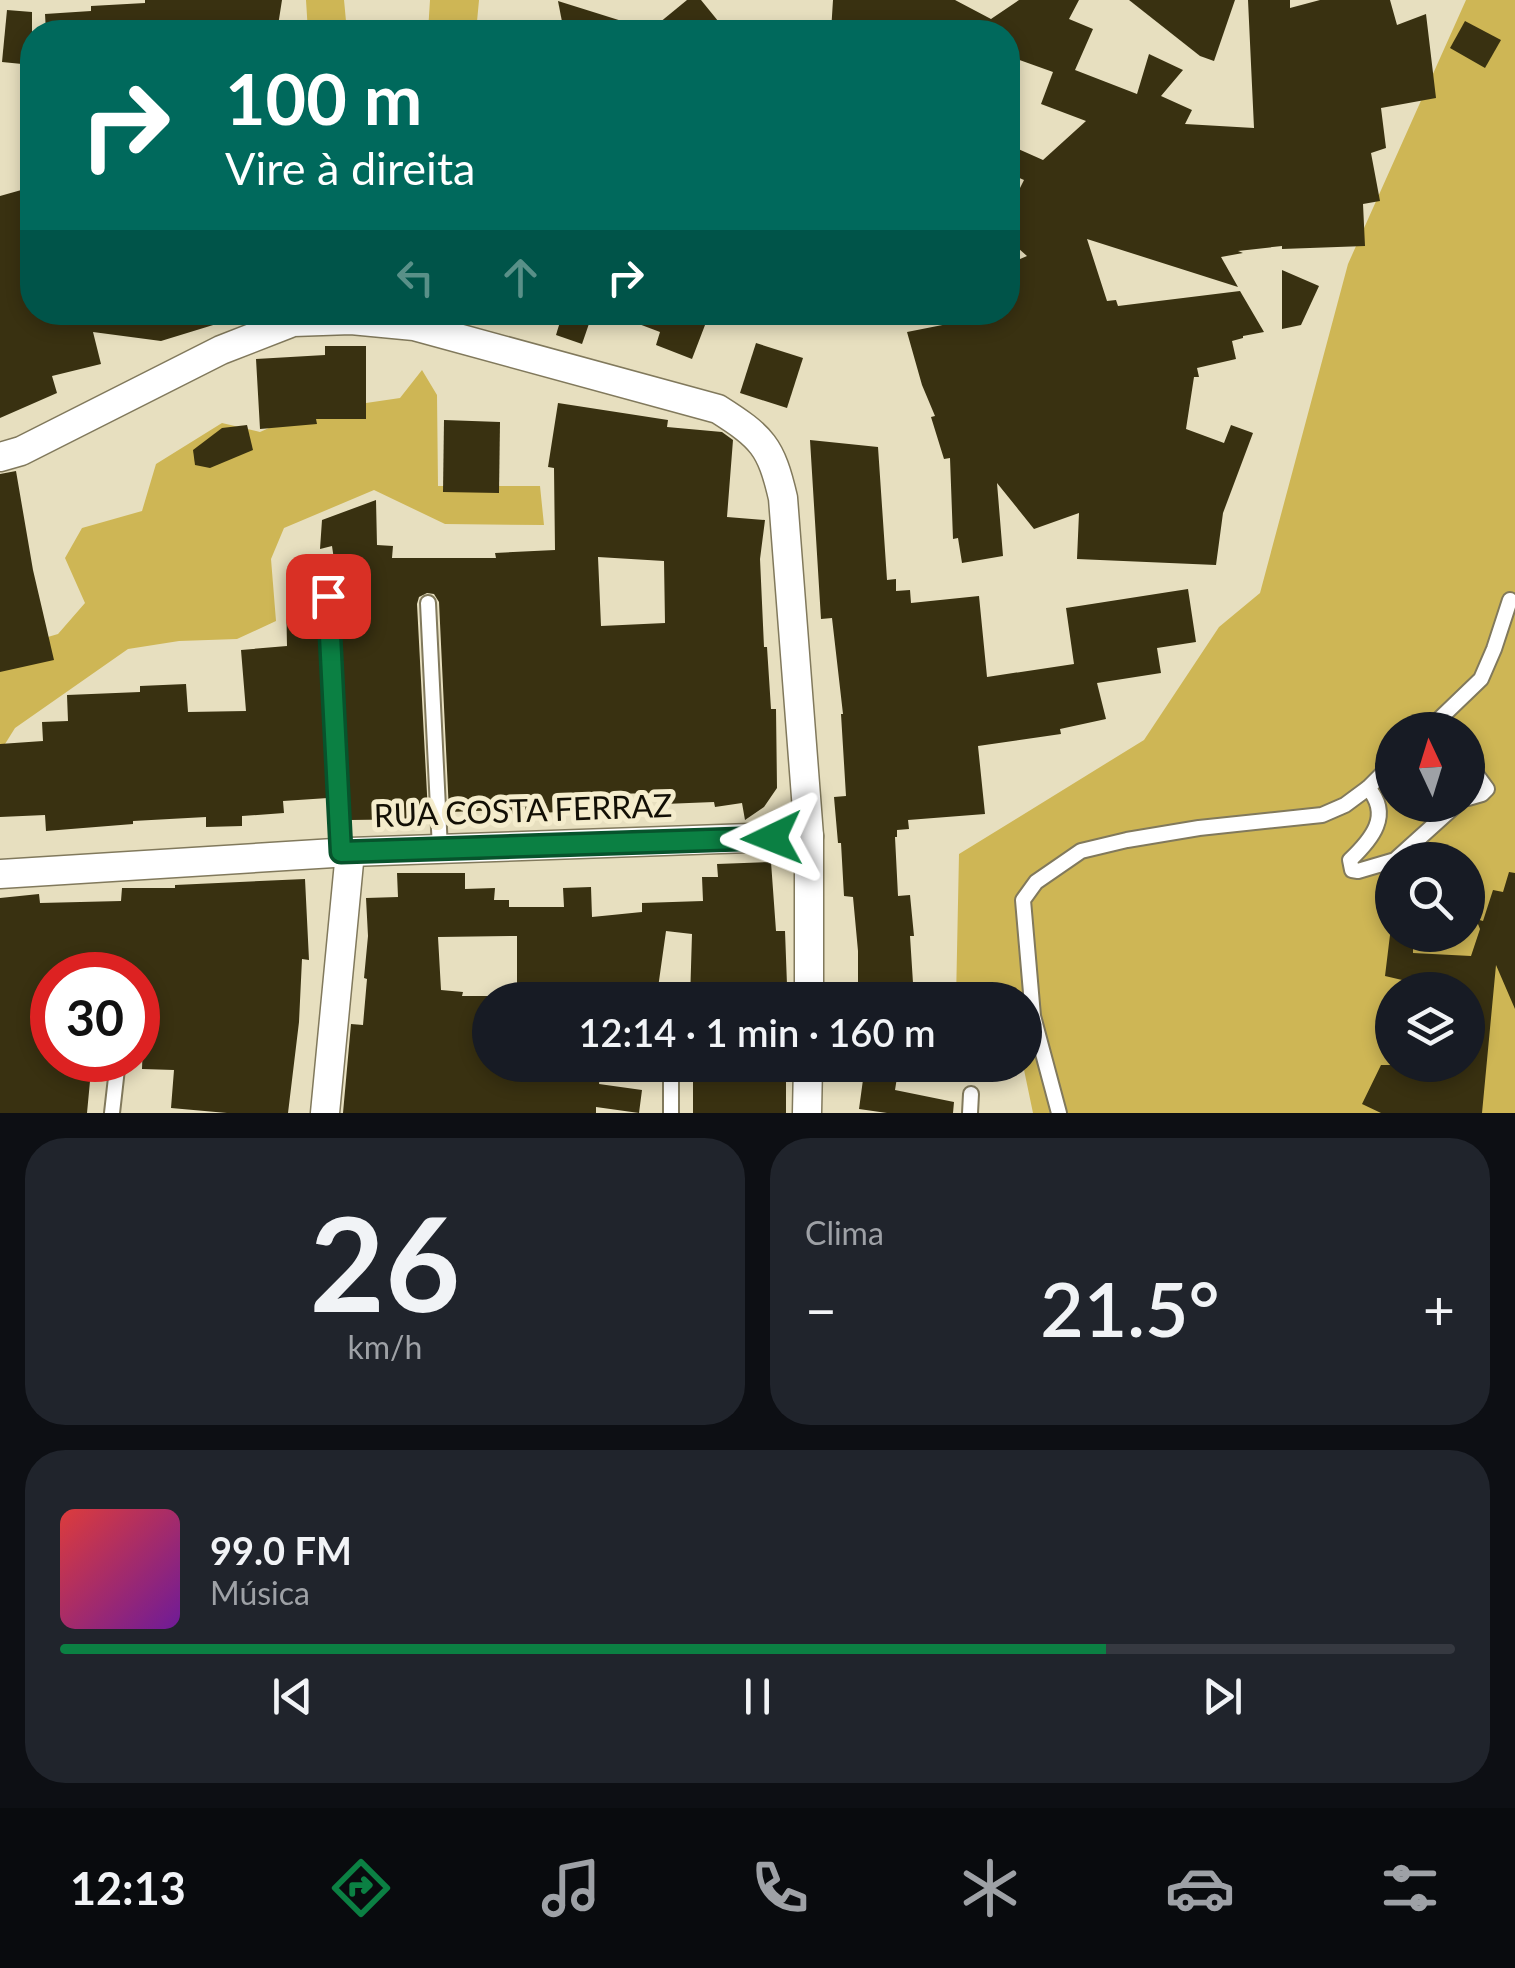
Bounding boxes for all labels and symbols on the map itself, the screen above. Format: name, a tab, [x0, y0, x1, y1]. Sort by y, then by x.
pin	[286, 554, 371, 639]
north arrow	[1375, 712, 1485, 822]
street label: RUA COSTA FERRAZ	[373, 785, 673, 834]
position arrow	[720, 786, 824, 890]
speed limit sign: 30	[30, 952, 160, 1082]

